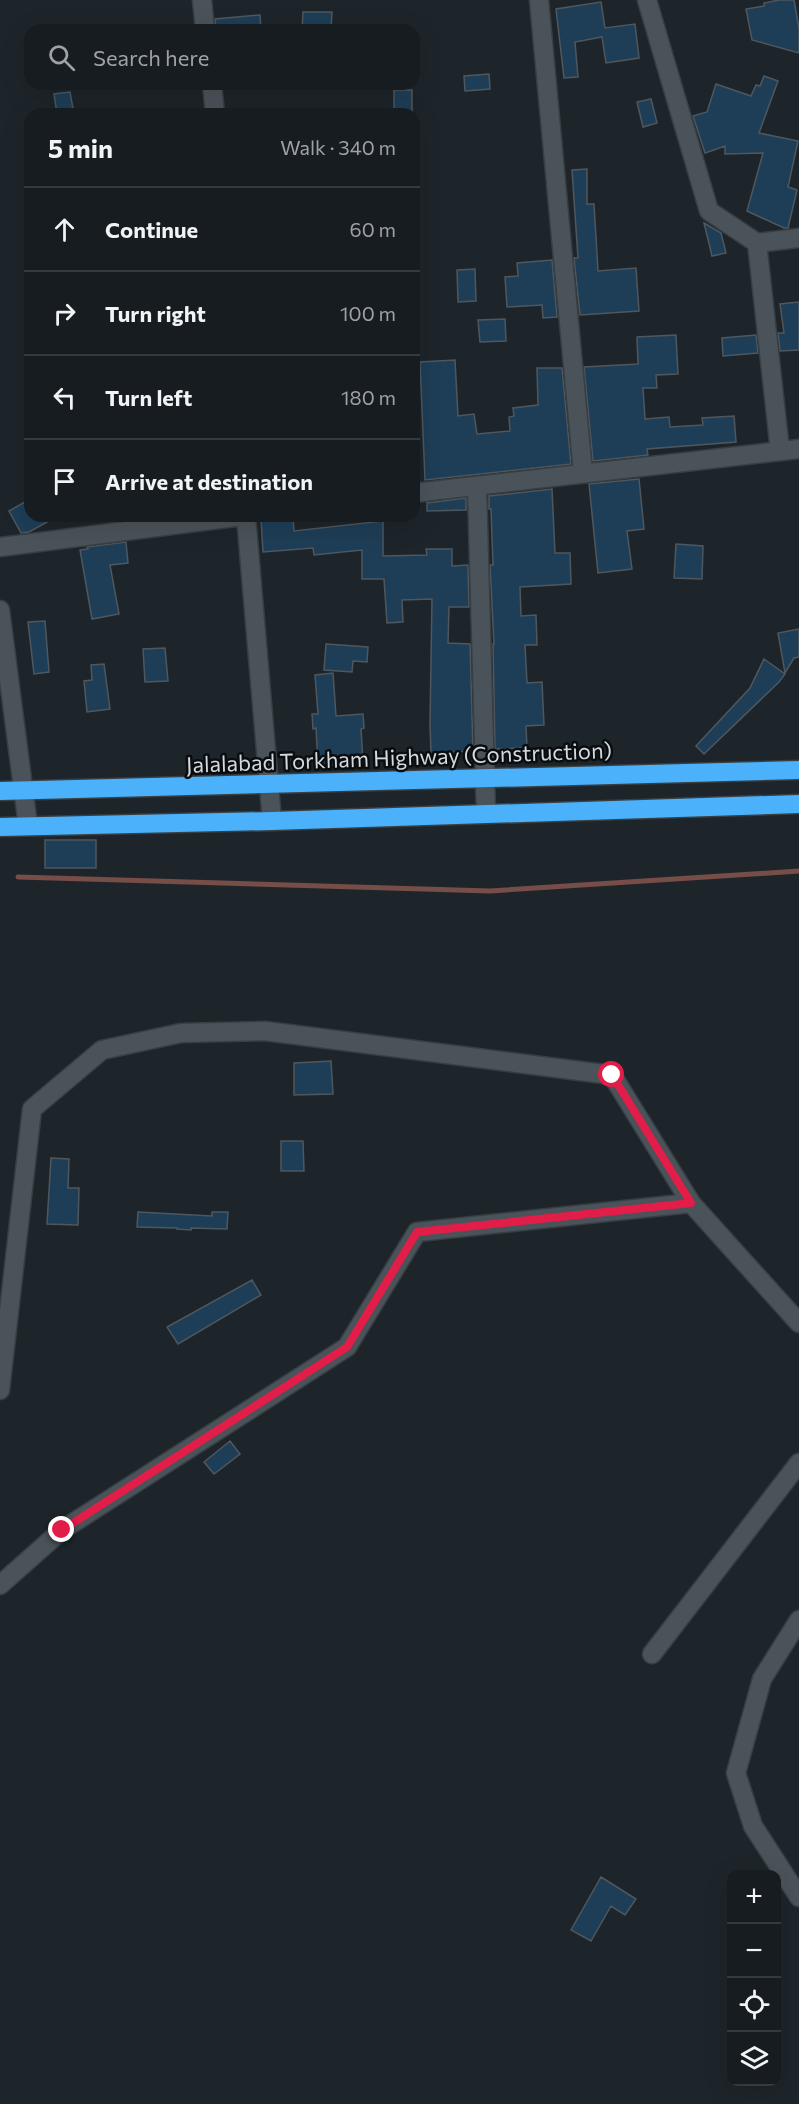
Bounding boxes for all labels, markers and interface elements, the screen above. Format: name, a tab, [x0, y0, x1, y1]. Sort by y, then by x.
search box	[24, 24, 420, 90]
icon: search	[45, 41, 78, 74]
text: Search here	[93, 44, 209, 71]
text: 5 min	[48, 132, 113, 163]
text: Walk · 340 m	[280, 135, 396, 159]
icon: ahead	[48, 213, 81, 246]
text: Continue	[105, 216, 198, 243]
text: 60 m	[350, 217, 396, 241]
icon: right	[48, 297, 81, 330]
text: Turn right	[105, 300, 206, 327]
text: 100 m	[340, 301, 396, 325]
icon: left	[48, 381, 81, 414]
text: Turn left	[105, 384, 192, 411]
text: 180 m	[341, 385, 396, 409]
icon: arrive	[48, 465, 81, 498]
text: Arrive at destination	[105, 468, 313, 495]
street label: Jalalabad Torkham Highway (Construction)	[186, 736, 612, 778]
route start	[598, 1061, 624, 1087]
route end	[48, 1516, 74, 1542]
map controls	[727, 1870, 781, 2086]
button: +	[727, 1870, 781, 1924]
button: −	[727, 1924, 781, 1978]
button: locate	[727, 1978, 781, 2032]
button: layers	[727, 2032, 781, 2086]

